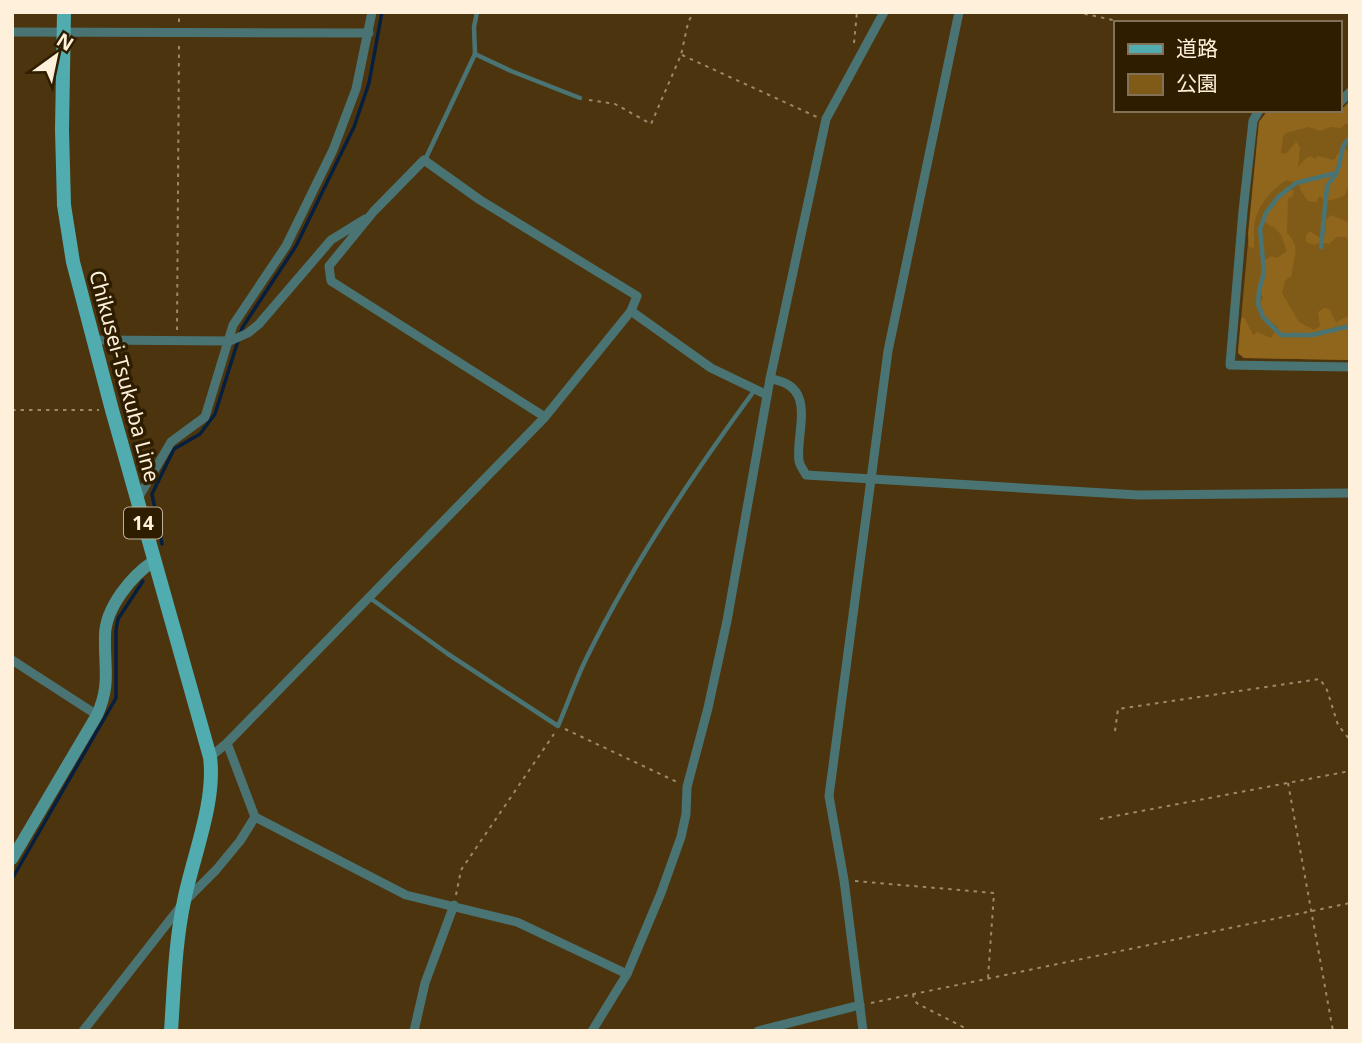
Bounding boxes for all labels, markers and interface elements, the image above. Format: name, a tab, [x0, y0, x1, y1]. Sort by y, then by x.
north arrow	[21, 21, 91, 91]
legend	[1114, 21, 1341, 112]
text: N	[52, 27, 79, 57]
text: 道路	[1176, 34, 1218, 62]
text: 公園	[1176, 69, 1218, 97]
street label: Chikusei-Tsukuba Line	[83, 267, 167, 485]
road number: 14	[124, 508, 162, 538]

